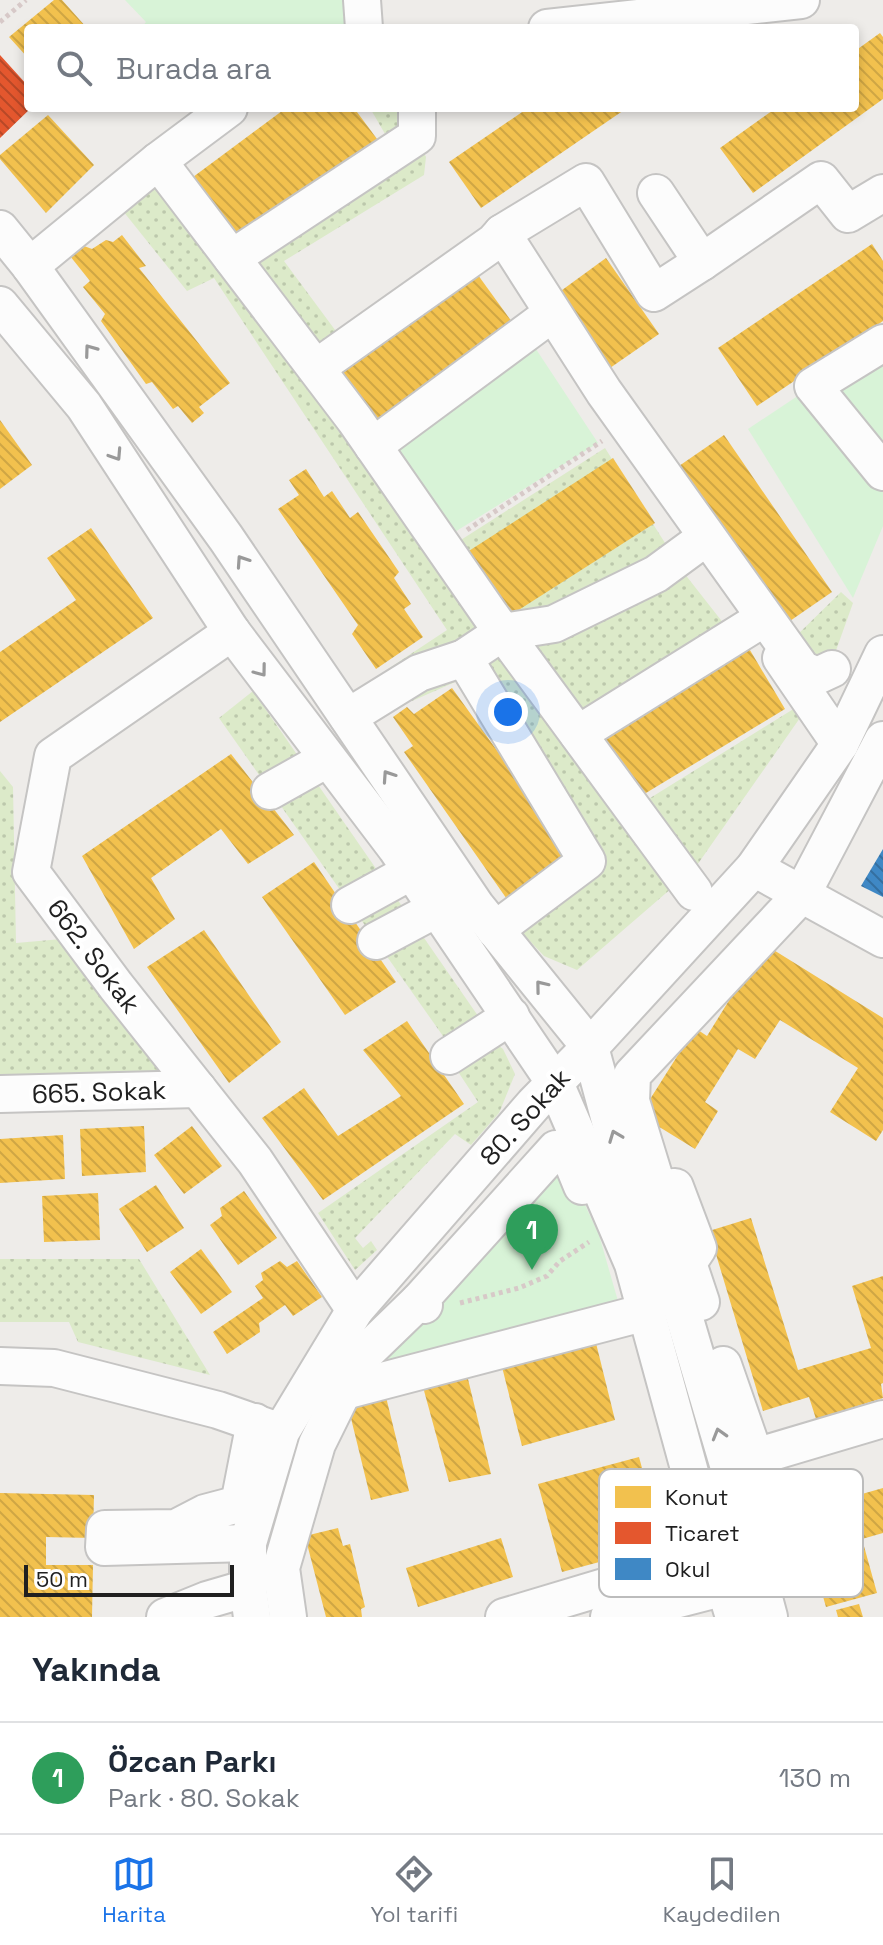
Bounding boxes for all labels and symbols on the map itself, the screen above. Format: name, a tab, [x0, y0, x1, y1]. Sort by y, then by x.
one-way arrow	[85, 344, 100, 359]
one-way arrow	[107, 446, 122, 460]
one-way arrow	[237, 556, 252, 570]
one-way arrow	[251, 662, 266, 676]
your location	[488, 692, 528, 732]
one-way arrow	[383, 771, 398, 785]
street label: 662. Sokak	[40, 892, 148, 1020]
one-way arrow	[536, 981, 550, 996]
street label: 80. Sokak	[472, 1061, 578, 1173]
street label: 665. Sokak	[31, 1073, 167, 1111]
one-way arrow	[608, 1130, 625, 1144]
pin: 1	[506, 1204, 558, 1270]
one-way arrow	[712, 1427, 728, 1441]
legend	[599, 1469, 863, 1597]
text: Konut	[665, 1483, 728, 1511]
text: Ticaret	[665, 1519, 740, 1547]
text: Okul	[665, 1555, 710, 1583]
scale bar	[24, 1561, 234, 1597]

